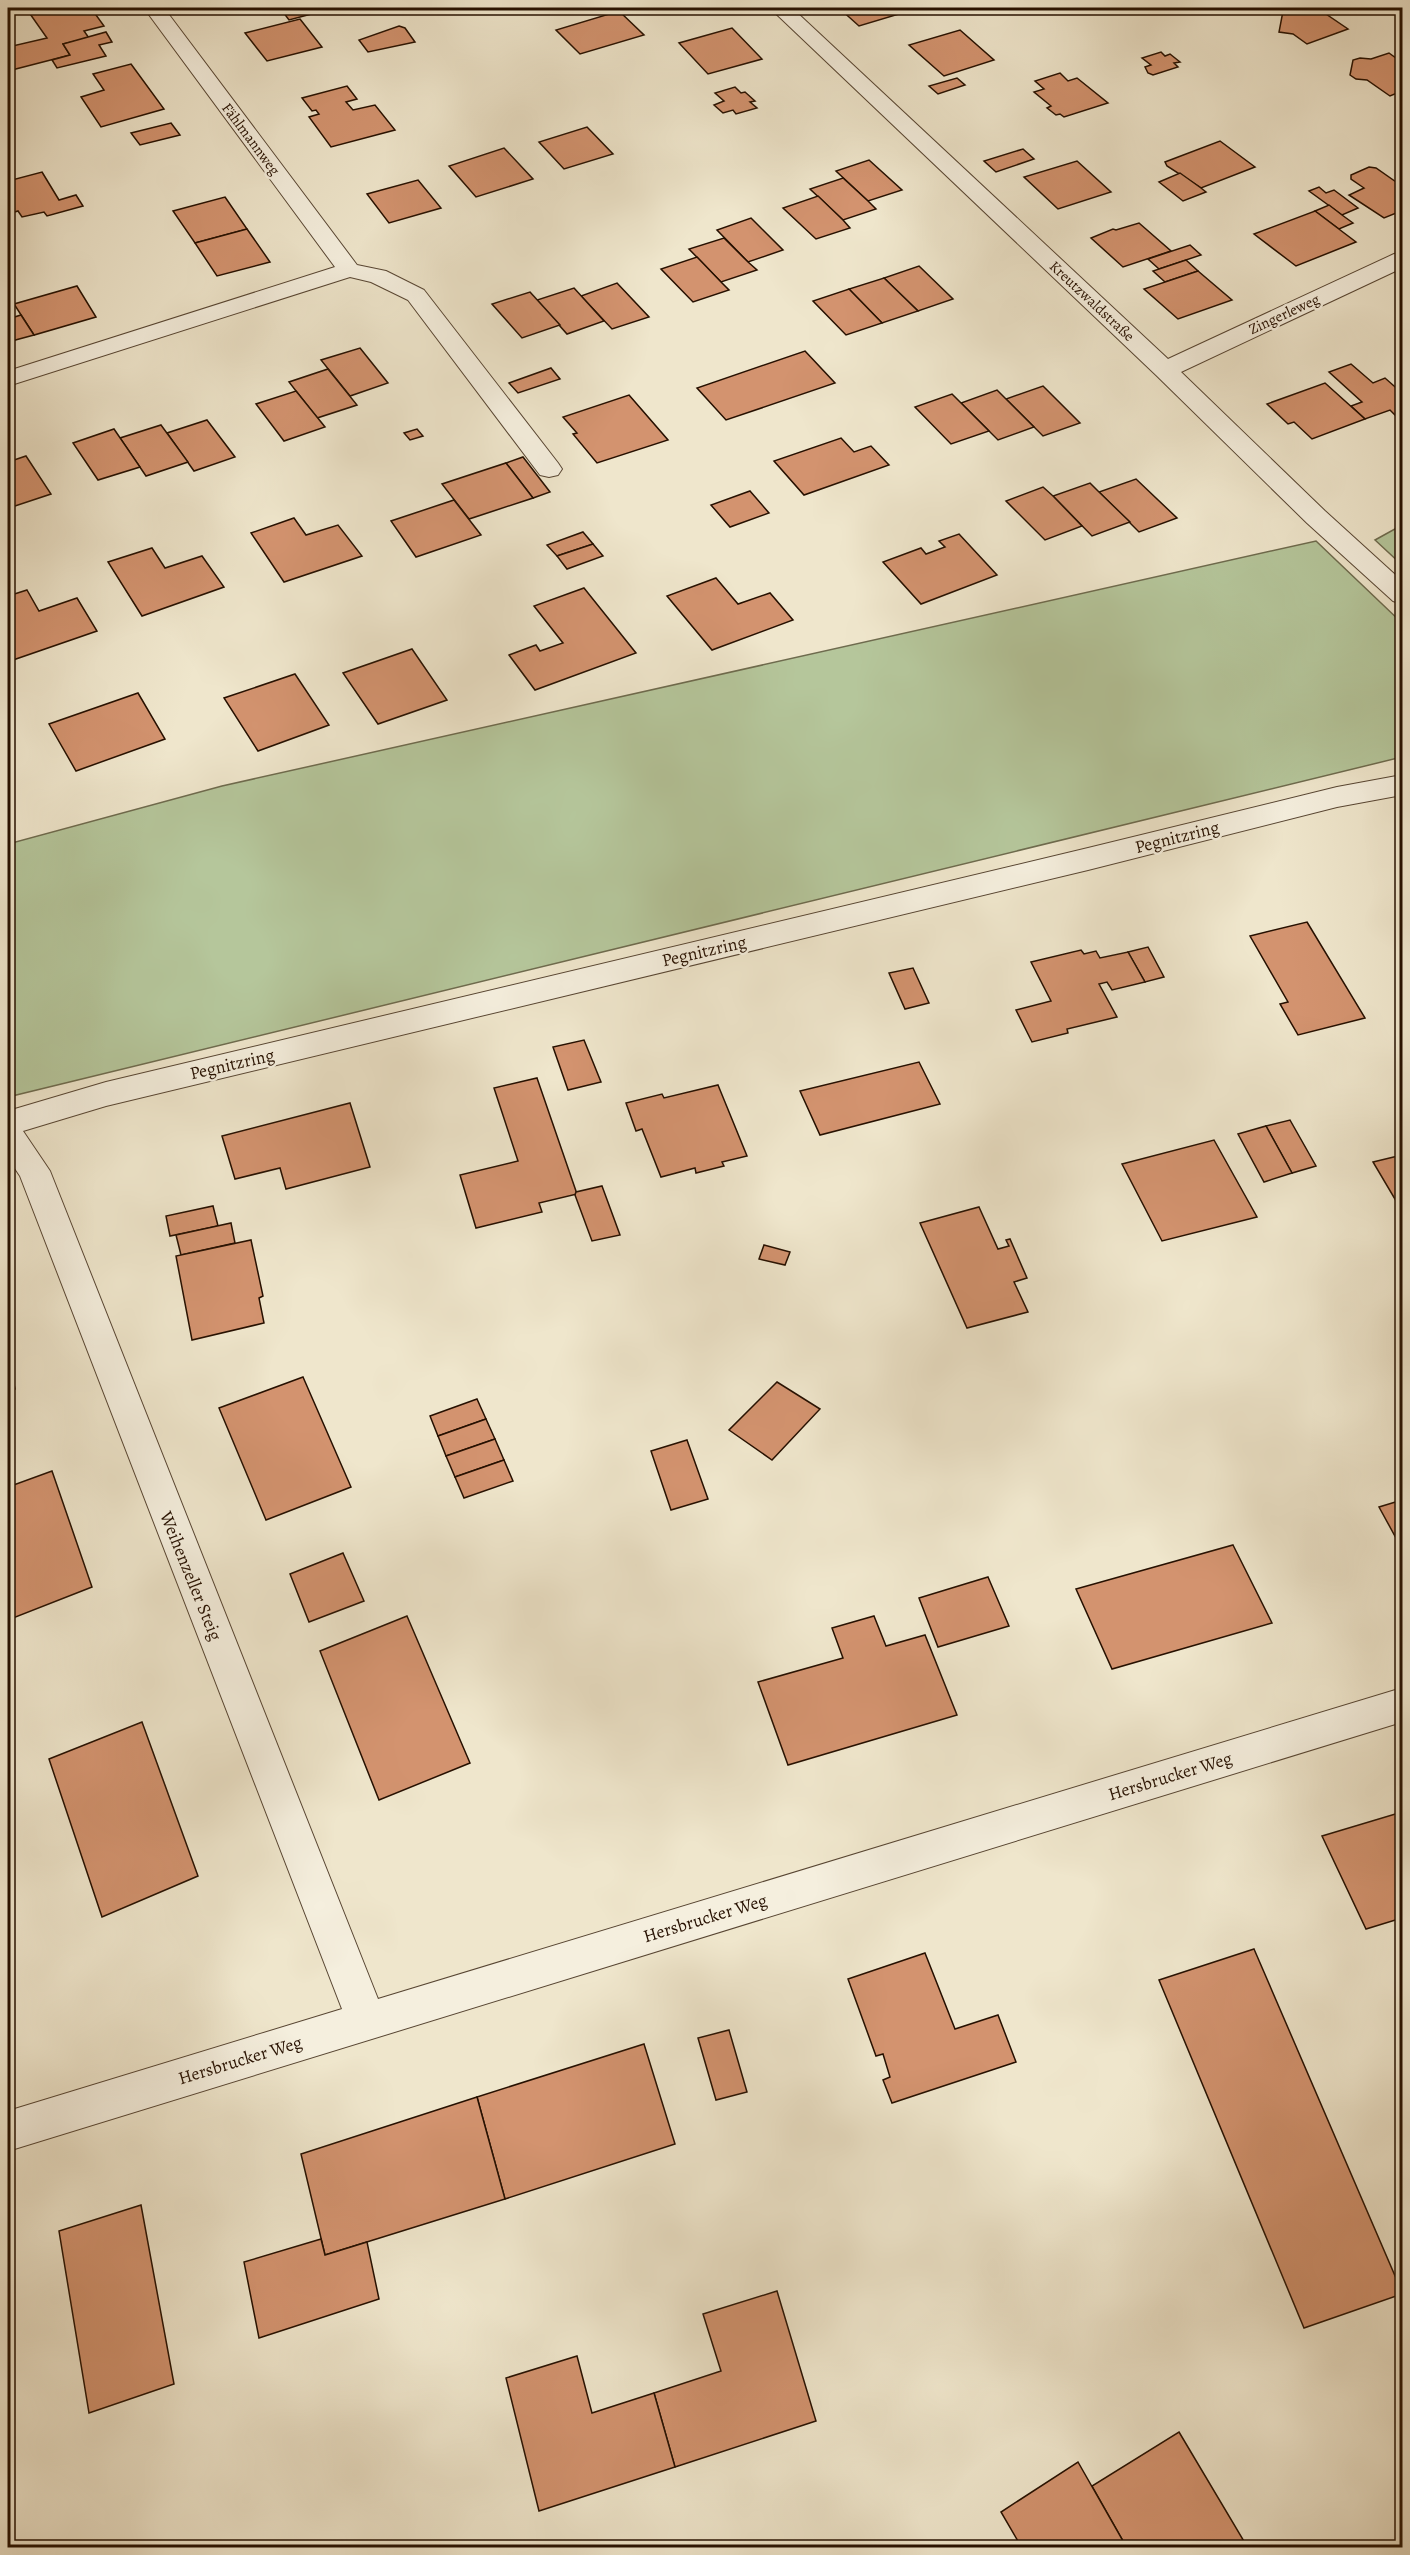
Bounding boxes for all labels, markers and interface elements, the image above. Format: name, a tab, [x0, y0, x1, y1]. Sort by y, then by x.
street label: Fählmannweg	[217, 99, 285, 180]
street label: Kreutzwaldstraße	[1045, 256, 1139, 346]
street label: Zingerleweg	[1245, 289, 1323, 339]
street label: Pegnitzring	[1132, 815, 1222, 859]
street label: Pegnitzring	[659, 930, 749, 972]
street label: Pegnitzring	[187, 1043, 277, 1085]
street label: Weihenzeller Steig	[154, 1507, 228, 1644]
street label: Hersbrucker Weg	[1105, 1746, 1235, 1806]
street label: Hersbrucker Weg	[640, 1888, 770, 1948]
street label: Hersbrucker Weg	[175, 2030, 305, 2090]

